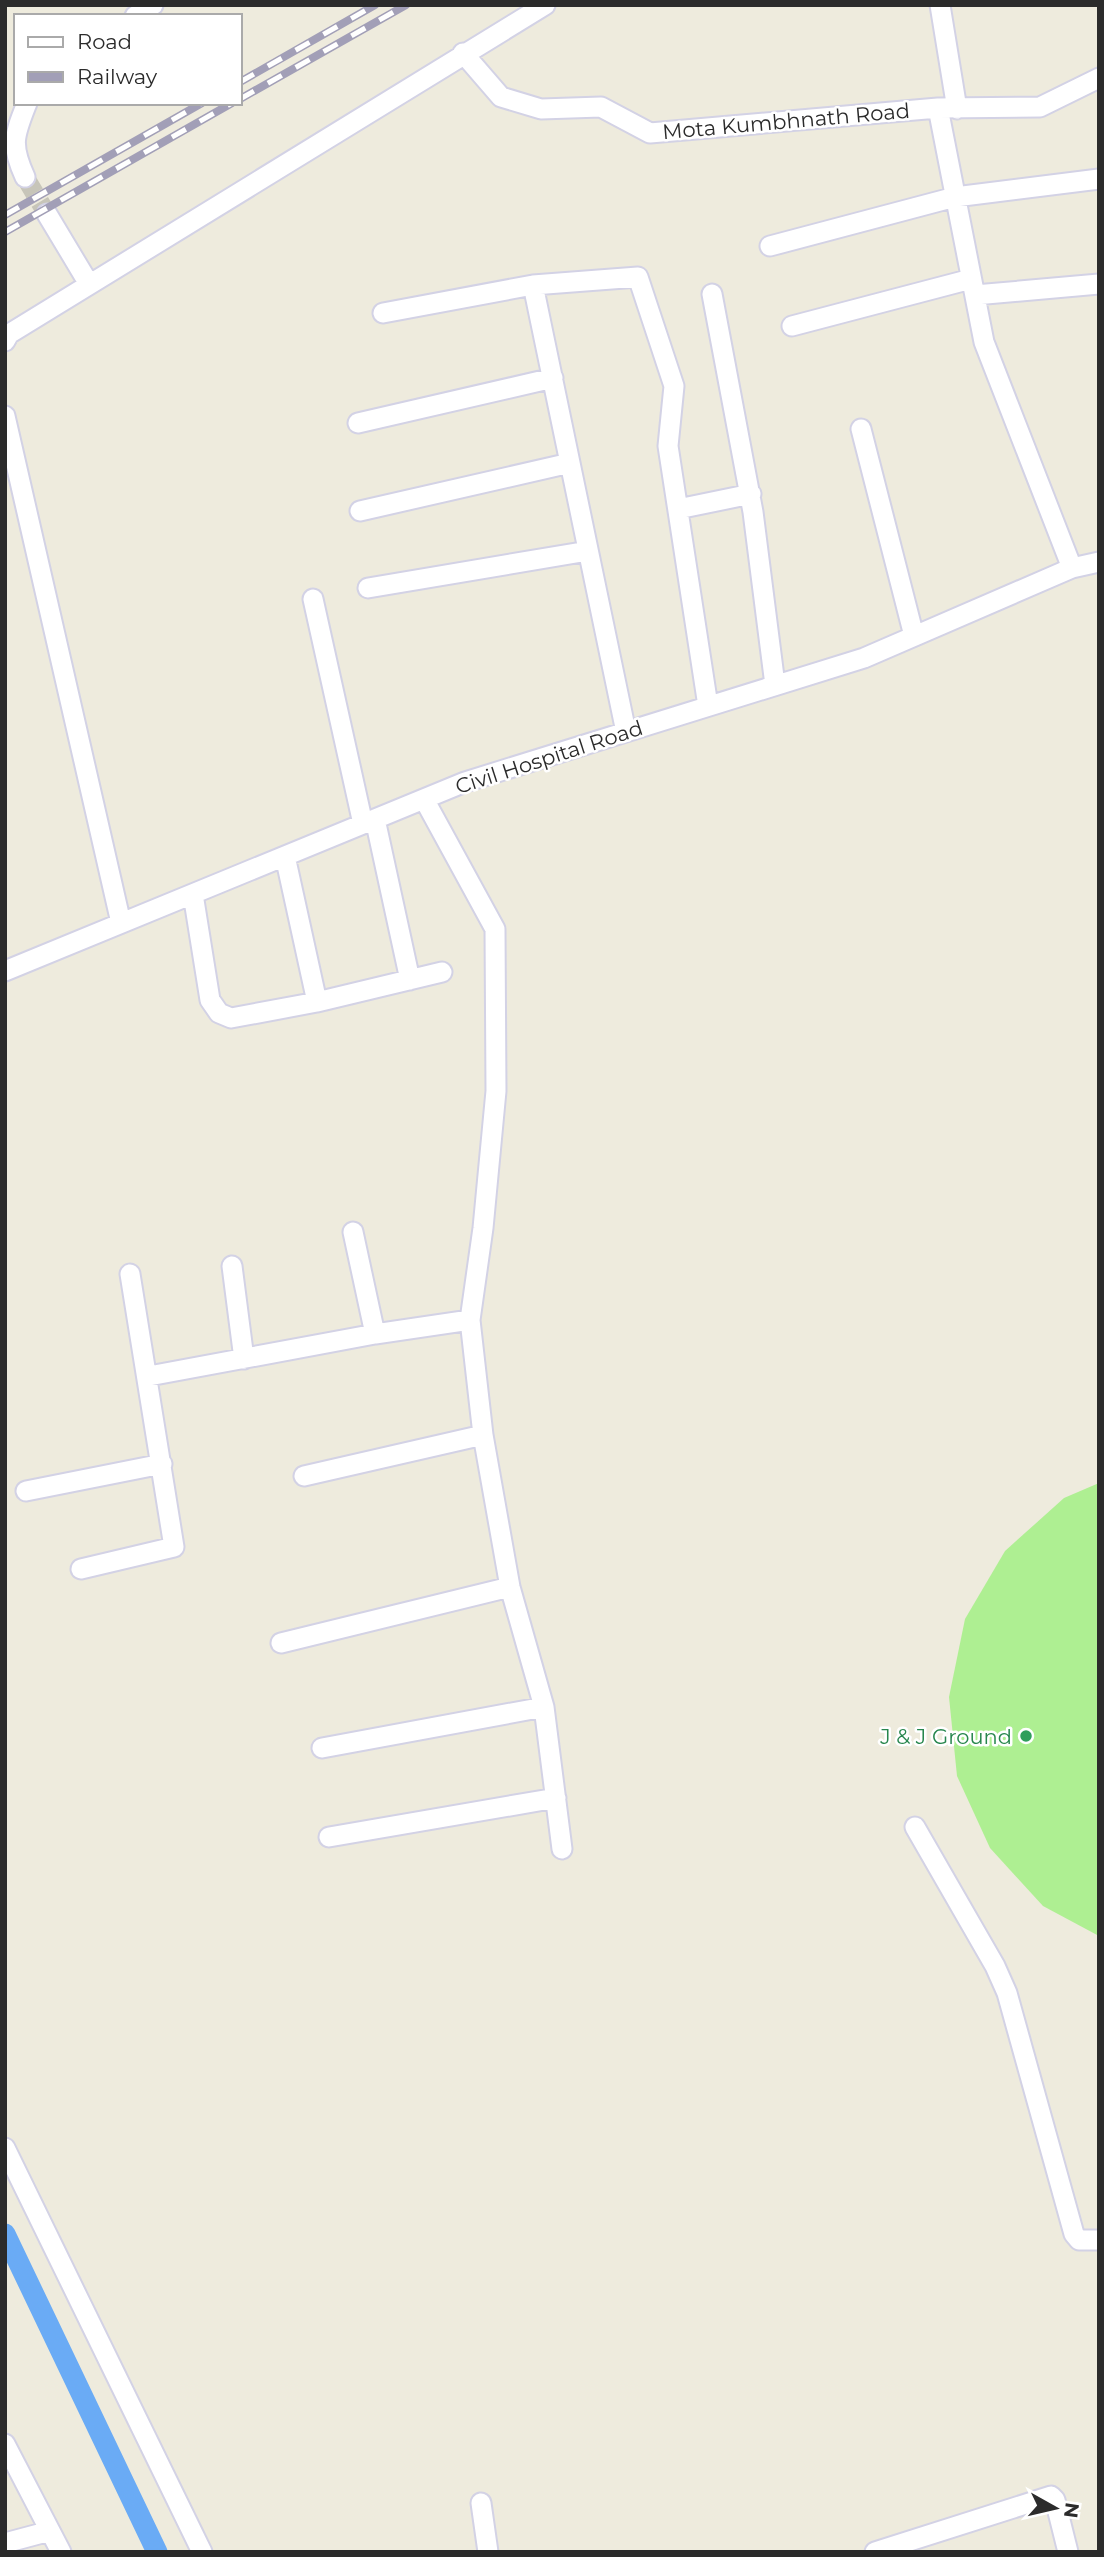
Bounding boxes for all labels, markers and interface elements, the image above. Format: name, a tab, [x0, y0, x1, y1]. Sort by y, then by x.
legend	[14, 14, 242, 105]
text: Road	[77, 29, 132, 54]
text: Railway	[77, 64, 158, 89]
street label: Mota Kumbhnath Road	[661, 98, 911, 144]
street label: Civil Hospital Road	[452, 715, 646, 799]
place label: J & J Ground	[879, 1724, 1012, 1749]
marker: J & J Ground	[1018, 1728, 1034, 1744]
north arrow	[1020, 2473, 1090, 2543]
text: N	[1059, 2501, 1084, 2520]

